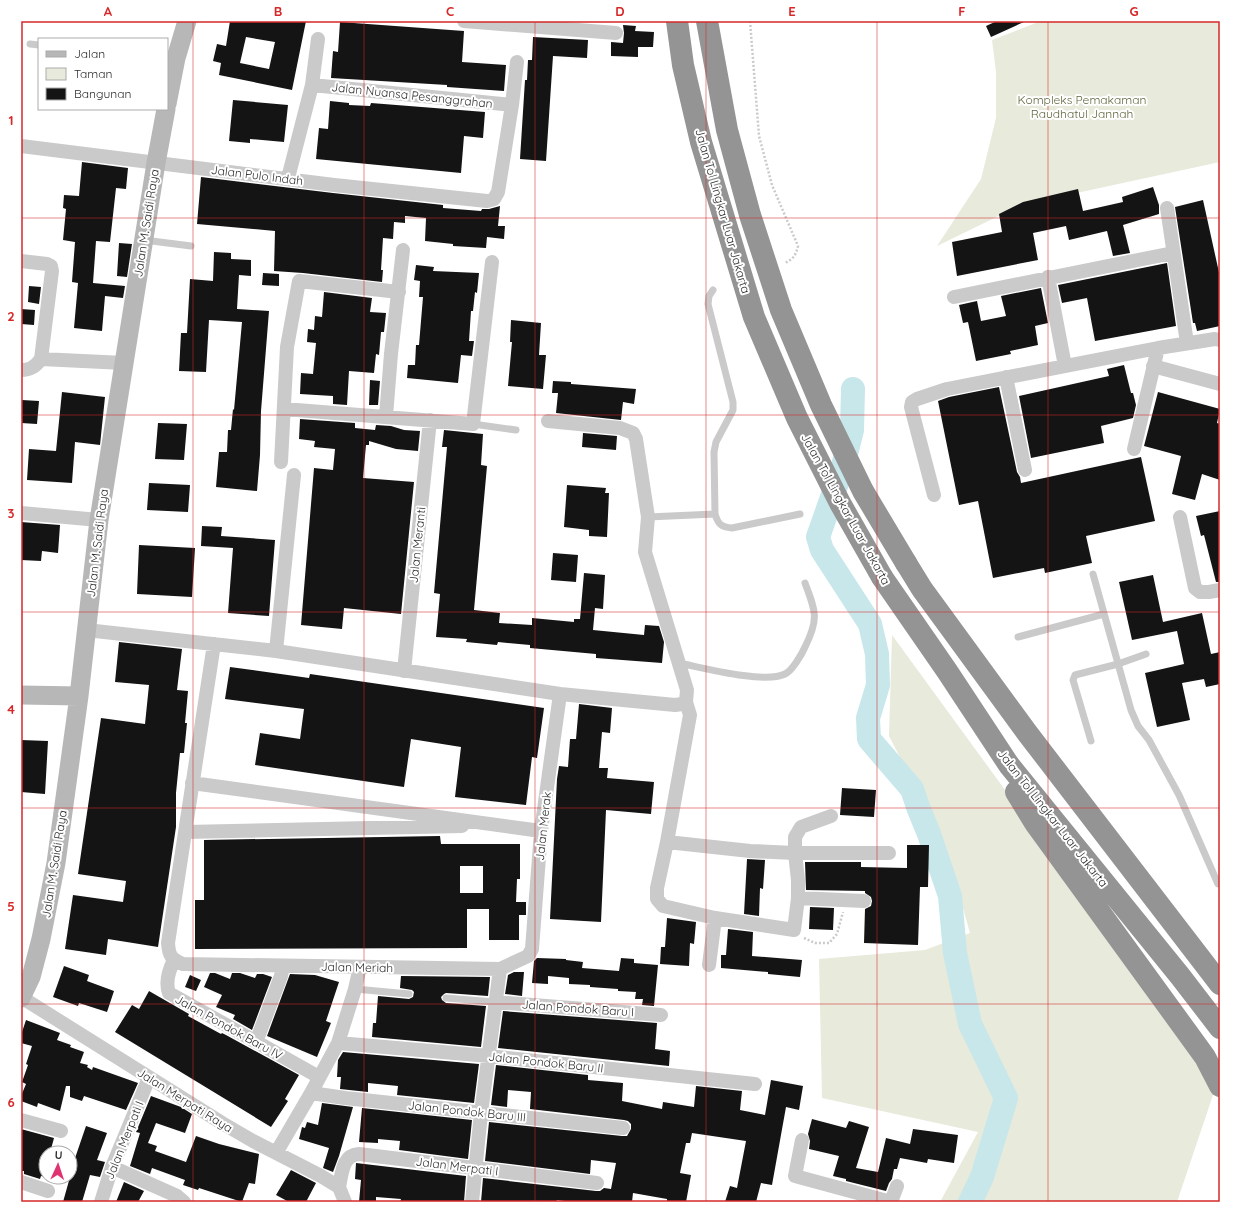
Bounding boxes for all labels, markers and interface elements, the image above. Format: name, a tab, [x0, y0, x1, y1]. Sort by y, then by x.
text: A	[104, 3, 113, 19]
text: B	[274, 3, 282, 19]
text: C	[446, 3, 454, 19]
text: D	[615, 3, 625, 19]
text: E	[788, 3, 796, 19]
text: F	[958, 3, 966, 19]
text: G	[1129, 3, 1139, 19]
legend	[38, 38, 168, 110]
text: Jalan	[74, 46, 105, 61]
text: Taman	[74, 66, 112, 81]
street label: Jalan Nuansa Pesanggrahan	[331, 79, 493, 111]
text: Bangunan	[74, 86, 131, 101]
park label: Kompleks Pemakaman Raudhatul Jannah	[1018, 92, 1146, 121]
text: 1	[8, 112, 14, 128]
street label: Jalan Tol Lingkar Luar Jakarta	[692, 127, 754, 295]
street label: Jalan Pulo Indah	[210, 162, 304, 188]
street label: Jalan M. Saidi Raya	[130, 168, 162, 278]
text: 2	[7, 308, 15, 324]
street label: Jalan Tol Lingkar Luar Jakarta	[798, 431, 894, 587]
street label: Jalan M. Saidi Raya	[83, 488, 111, 598]
text: 3	[8, 505, 15, 521]
street label: Jalan Meranti	[406, 506, 428, 584]
text: 4	[7, 701, 15, 717]
street label: Jalan Tol Lingkar Luar Jakarta	[995, 746, 1111, 890]
street label: Jalan Merak	[532, 791, 554, 861]
street label: Jalan M. Saidi Raya	[38, 809, 70, 919]
text: 5	[7, 898, 15, 914]
street label: Jalan Meriah	[321, 959, 393, 975]
street label: Jalan Pondok Baru IV	[173, 991, 285, 1063]
street label: Jalan Pondok Baru I	[521, 997, 635, 1019]
street label: Jalan Pondok Baru II	[488, 1048, 604, 1076]
street label: Jalan Merpati Raya	[135, 1065, 235, 1135]
text: 6	[7, 1094, 15, 1110]
street label: Jalan Pondok Baru III	[407, 1097, 527, 1125]
street label: Jalan Merpati I	[101, 1099, 147, 1181]
north arrow	[38, 1145, 78, 1185]
text: U	[54, 1148, 63, 1162]
street label: Jalan Merpati I	[415, 1153, 499, 1179]

